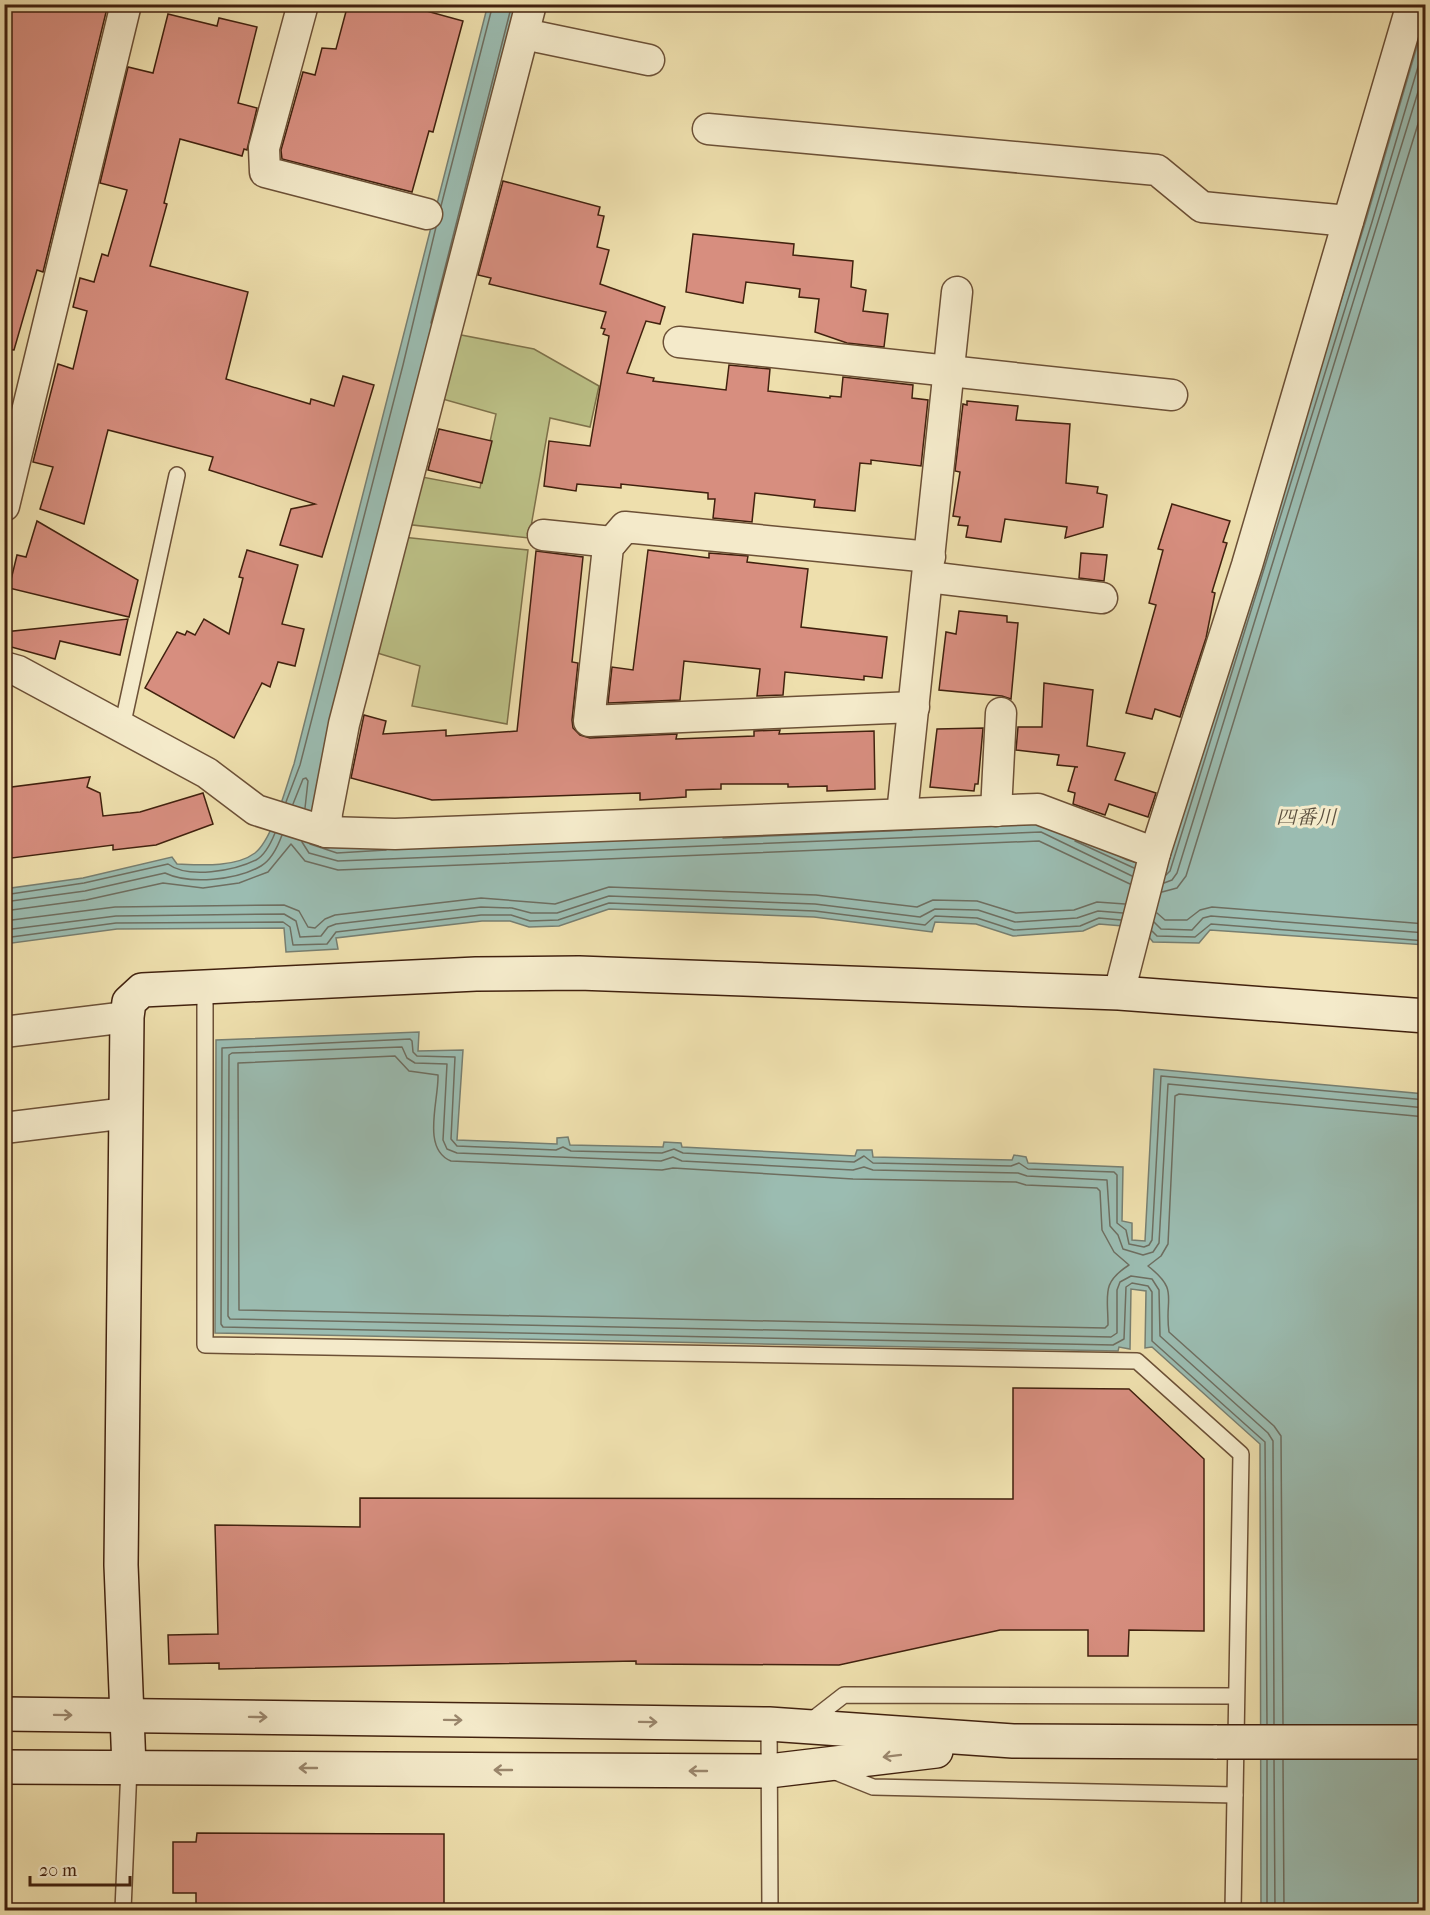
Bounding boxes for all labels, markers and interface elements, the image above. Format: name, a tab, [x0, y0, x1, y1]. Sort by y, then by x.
water label: 四番川	[1276, 806, 1338, 829]
one-way arrow	[52, 1709, 72, 1721]
one-way arrow	[247, 1712, 267, 1723]
one-way arrow	[442, 1714, 462, 1726]
one-way arrow	[637, 1717, 657, 1728]
one-way arrow	[883, 1751, 903, 1762]
one-way arrow	[299, 1762, 319, 1774]
one-way arrow	[494, 1764, 514, 1775]
one-way arrow	[689, 1765, 709, 1777]
scale bar	[30, 1849, 130, 1887]
text: 20 m	[39, 1860, 77, 1881]

